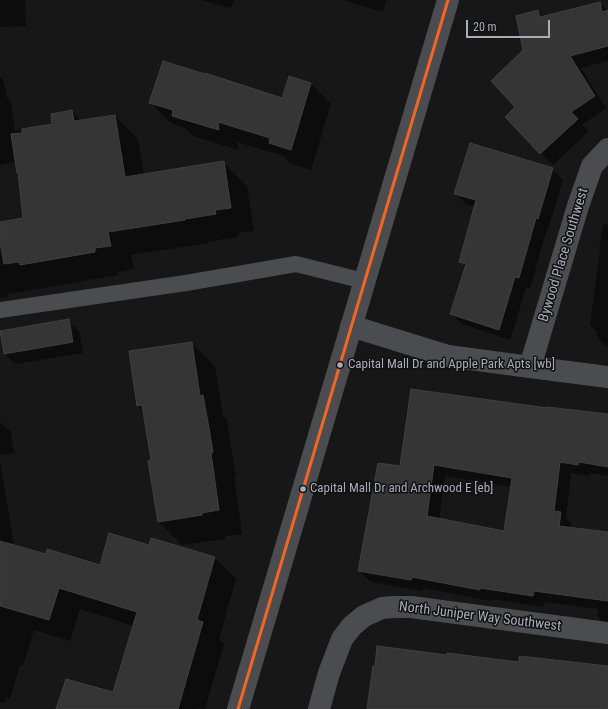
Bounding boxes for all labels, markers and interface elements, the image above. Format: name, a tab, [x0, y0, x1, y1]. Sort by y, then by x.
scale bar	[468, 12, 552, 38]
text: 20 m	[473, 20, 497, 34]
street label: Bywood Place Southwest	[536, 186, 592, 324]
place label: Capital Mall Dr and Apple Park Apts [wb]	[348, 357, 555, 373]
marker: Capital Mall Dr and Apple Park Apts [wb]	[335, 360, 345, 370]
place label: Capital Mall Dr and Archwood E [eb]	[310, 481, 493, 497]
marker: Capital Mall Dr and Archwood E [eb]	[298, 484, 308, 494]
street label: North Juniper Way Southwest	[398, 599, 562, 635]

